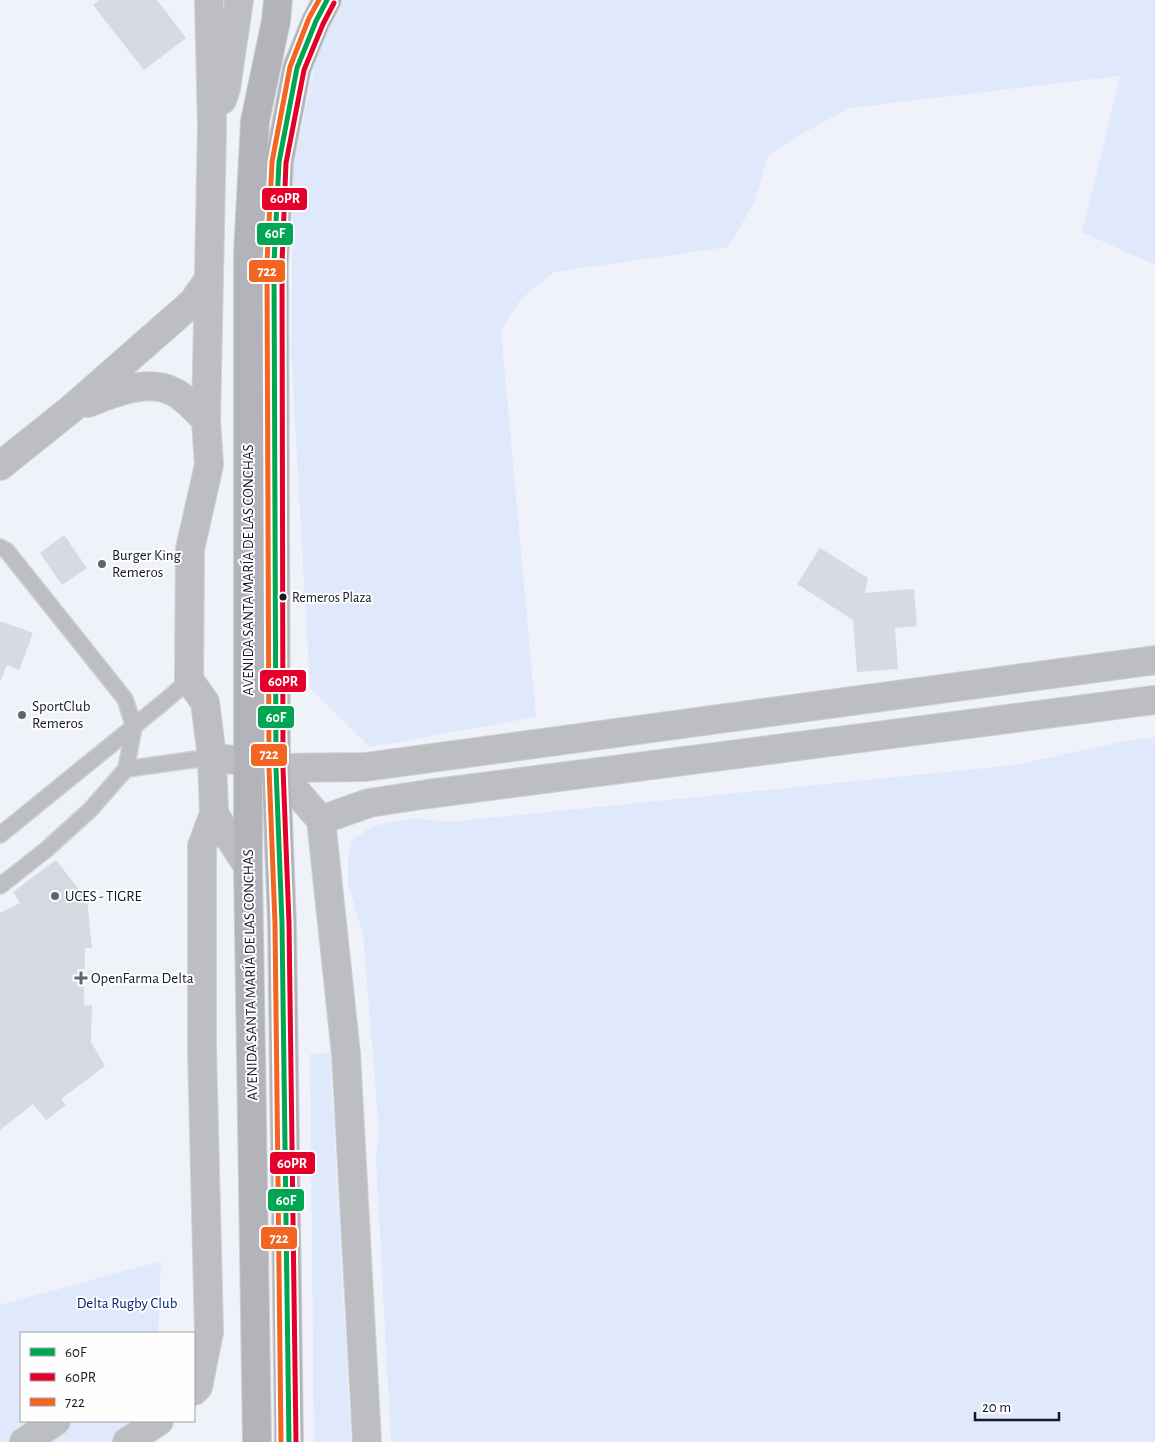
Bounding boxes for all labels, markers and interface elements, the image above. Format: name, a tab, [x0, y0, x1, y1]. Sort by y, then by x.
line badge: 60PR	[261, 187, 308, 211]
text: 60PR	[270, 192, 300, 206]
line badge: 60F	[256, 222, 294, 246]
text: 60F	[265, 227, 286, 241]
line badge: 722	[248, 259, 286, 283]
text: 722	[257, 265, 277, 279]
street label: AVENIDA SANTA MARÍA DE LAS CONCHAS	[239, 444, 256, 696]
place label: Burger King Remeros	[112, 548, 182, 580]
marker: Burger King Remeros	[96, 558, 108, 570]
place label: Remeros Plaza	[292, 591, 372, 605]
marker: Remeros Plaza	[278, 592, 288, 602]
line badge: 60PR	[259, 669, 307, 693]
text: 60PR	[268, 675, 298, 689]
place label: SportClub Remeros	[32, 699, 91, 731]
line badge: 60F	[257, 705, 295, 729]
marker: SportClub Remeros	[16, 709, 28, 721]
text: 60F	[266, 711, 287, 725]
line badge: 722	[250, 743, 288, 767]
text: 722	[259, 748, 279, 762]
street label: AVENIDA SANTA MARÍA DE LAS CONCHAS	[239, 849, 260, 1101]
place label: UCES - TIGRE	[65, 889, 142, 904]
marker: UCES - TIGRE	[49, 890, 61, 902]
place label: OpenFarma Delta	[91, 971, 194, 986]
marker: OpenFarma Delta	[75, 972, 87, 984]
line badge: 60PR	[269, 1151, 316, 1175]
text: 60PR	[277, 1157, 307, 1171]
line badge: 60F	[267, 1188, 305, 1212]
text: 60F	[276, 1194, 297, 1208]
line badge: 722	[260, 1226, 298, 1250]
text: 722	[269, 1232, 289, 1246]
park label: Delta Rugby Club	[77, 1296, 178, 1311]
legend	[20, 1332, 195, 1422]
text: 60F	[65, 1345, 87, 1360]
text: 60PR	[65, 1370, 96, 1385]
scale bar	[975, 1390, 1059, 1422]
text: 722	[65, 1395, 85, 1410]
text: 20 m	[982, 1400, 1011, 1415]

